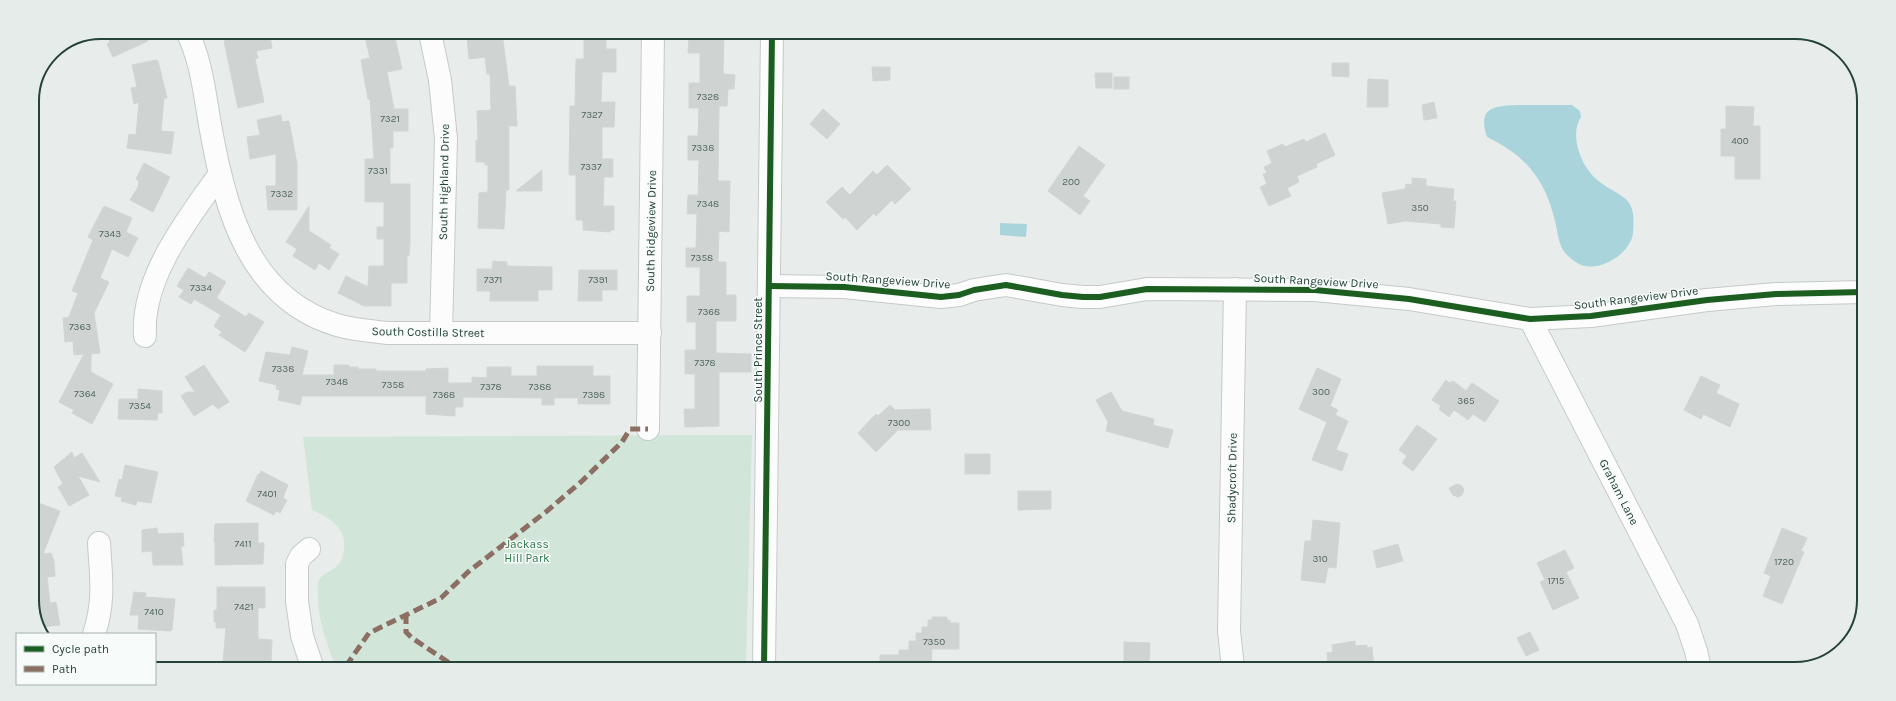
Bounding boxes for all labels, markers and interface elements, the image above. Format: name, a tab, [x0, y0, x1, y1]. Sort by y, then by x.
house number: 7328	[697, 91, 719, 103]
house number: 7327	[581, 109, 603, 121]
house number: 7321	[380, 113, 400, 125]
street label: South Highland Drive	[436, 124, 452, 240]
house number: 400	[1731, 135, 1749, 147]
house number: 7338	[692, 142, 714, 154]
house number: 7337	[580, 161, 602, 173]
house number: 7331	[368, 165, 388, 177]
street label: South Ridgeview Drive	[643, 170, 659, 292]
house number: 200	[1062, 176, 1080, 188]
house number: 7332	[271, 188, 293, 200]
house number: 7348	[697, 198, 719, 210]
house number: 350	[1411, 202, 1429, 214]
house number: 7343	[99, 228, 121, 240]
house number: 7358	[691, 252, 713, 264]
street label: South Rangeview Drive	[825, 269, 951, 291]
street label: South Rangeview Drive	[1253, 271, 1379, 291]
house number: 7371	[484, 274, 502, 286]
house number: 7391	[588, 274, 608, 286]
house number: 7334	[190, 282, 212, 294]
street label: South Rangeview Drive	[1573, 283, 1699, 313]
street label: South Prince Street	[751, 297, 765, 403]
house number: 7368	[698, 306, 720, 318]
house number: 7363	[69, 321, 91, 333]
street label: South Costilla Street	[371, 324, 485, 340]
house number: 7378	[694, 357, 716, 369]
house number: 7338	[272, 363, 294, 375]
house number: 7348	[326, 376, 348, 388]
house number: 7358	[382, 379, 404, 391]
house number: 7378	[480, 381, 502, 393]
house number: 7388	[529, 381, 551, 393]
house number: 300	[1312, 386, 1330, 398]
house number: 7364	[74, 388, 96, 400]
house number: 7368	[433, 389, 455, 401]
house number: 7398	[583, 389, 605, 401]
house number: 365	[1457, 395, 1475, 407]
house number: 7354	[129, 400, 151, 412]
house number: 7300	[888, 417, 910, 429]
street label: Shadycroft Drive	[1224, 433, 1240, 523]
street label: Graham Lane	[1596, 457, 1642, 527]
house number: 7401	[257, 488, 277, 500]
park label: Jackass Hill Park	[504, 537, 550, 565]
house number: 7411	[235, 538, 251, 550]
house number: 310	[1312, 553, 1328, 565]
house number: 1720	[1774, 556, 1794, 568]
house number: 1715	[1548, 575, 1565, 587]
house number: 7421	[234, 601, 254, 613]
house number: 7410	[144, 606, 164, 618]
legend	[16, 633, 156, 685]
house number: 7350	[923, 636, 945, 648]
text: Cycle path	[52, 642, 109, 656]
text: Path	[52, 662, 77, 676]

